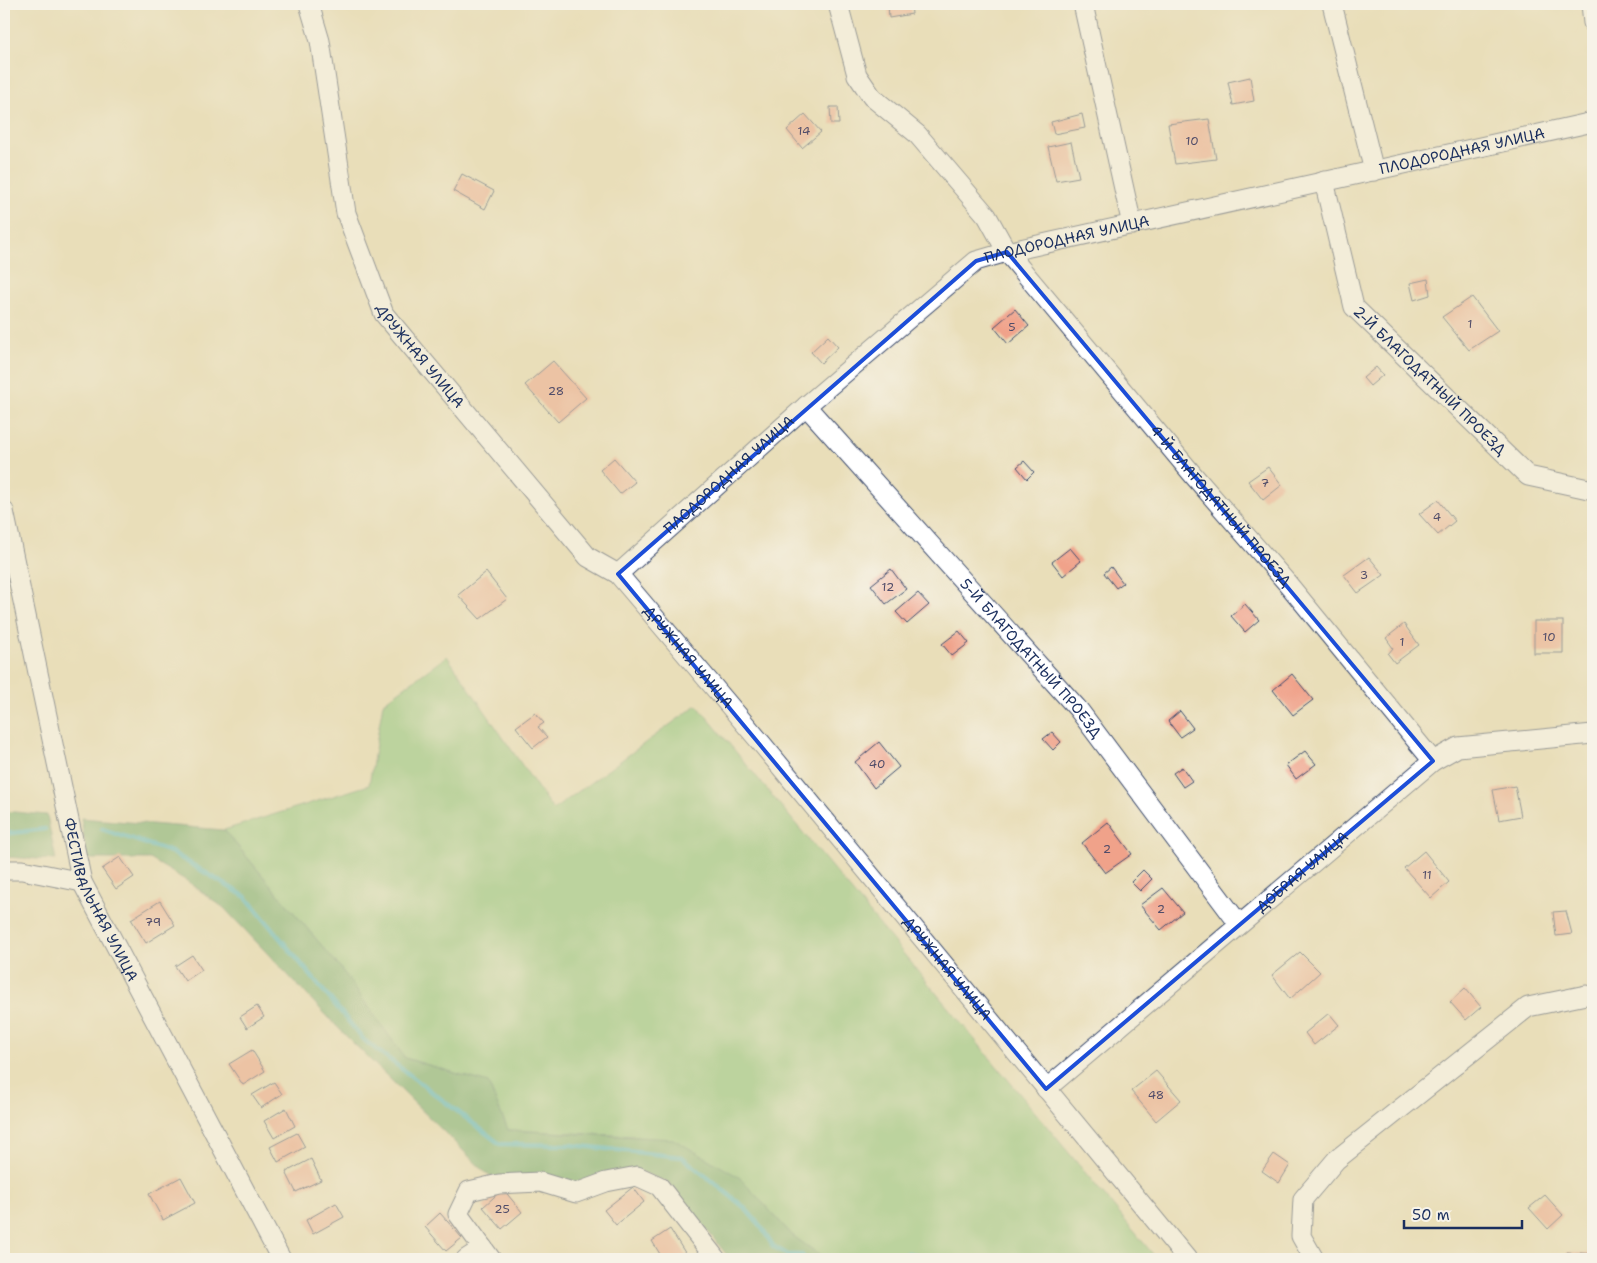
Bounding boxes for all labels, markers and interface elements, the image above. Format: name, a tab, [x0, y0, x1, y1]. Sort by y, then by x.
house number: 14	[798, 123, 810, 139]
street label: ПЛОДОРОДНАЯ УЛИЦА	[1377, 123, 1547, 179]
house number: 10	[1185, 133, 1199, 149]
street label: ПЛОДОРОДНАЯ УЛИЦА	[982, 211, 1151, 268]
street label: 2-Й БЛАГОДАТНЫЙ ПРОЕЗД	[1349, 301, 1511, 460]
street label: ДРУЖНАЯ УЛИЦА	[371, 302, 469, 412]
house number: 1	[1467, 316, 1473, 332]
house number: 5	[1008, 319, 1016, 335]
house number: 28	[548, 383, 564, 399]
street label: ПЛОДОРОДНАЯ УЛИЦА	[659, 411, 799, 538]
street label: 4-Й БЛАГОДАТНЫЙ ПРОЕЗД	[1145, 421, 1296, 591]
house number: 7	[1261, 475, 1269, 491]
house number: 4	[1433, 509, 1441, 525]
house number: 3	[1360, 567, 1368, 583]
street label: 5-Й БЛАГОДАТНЫЙ ПРОЕЗД	[956, 574, 1107, 743]
house number: 12	[882, 579, 894, 595]
street label: ДРУЖНАЯ УЛИЦА	[639, 601, 738, 713]
house number: 10	[1542, 629, 1556, 645]
house number: 1	[1399, 634, 1405, 650]
house number: 40	[869, 756, 885, 772]
street label: ФЕСТИВАЛЬНАЯ УЛИЦА	[59, 816, 143, 985]
street label: ДОБРАЯ УЛИЦА	[1252, 827, 1353, 917]
house number: 2	[1103, 841, 1111, 857]
house number: 11	[1422, 867, 1432, 883]
house number: 2	[1157, 901, 1165, 917]
street label: ДРУЖНАЯ УЛИЦА	[898, 912, 996, 1025]
house number: 79	[145, 914, 161, 930]
house number: 48	[1148, 1087, 1164, 1103]
scale bar	[1404, 1198, 1522, 1230]
house number: 25	[494, 1201, 510, 1217]
text: 50 m	[1412, 1205, 1450, 1225]

